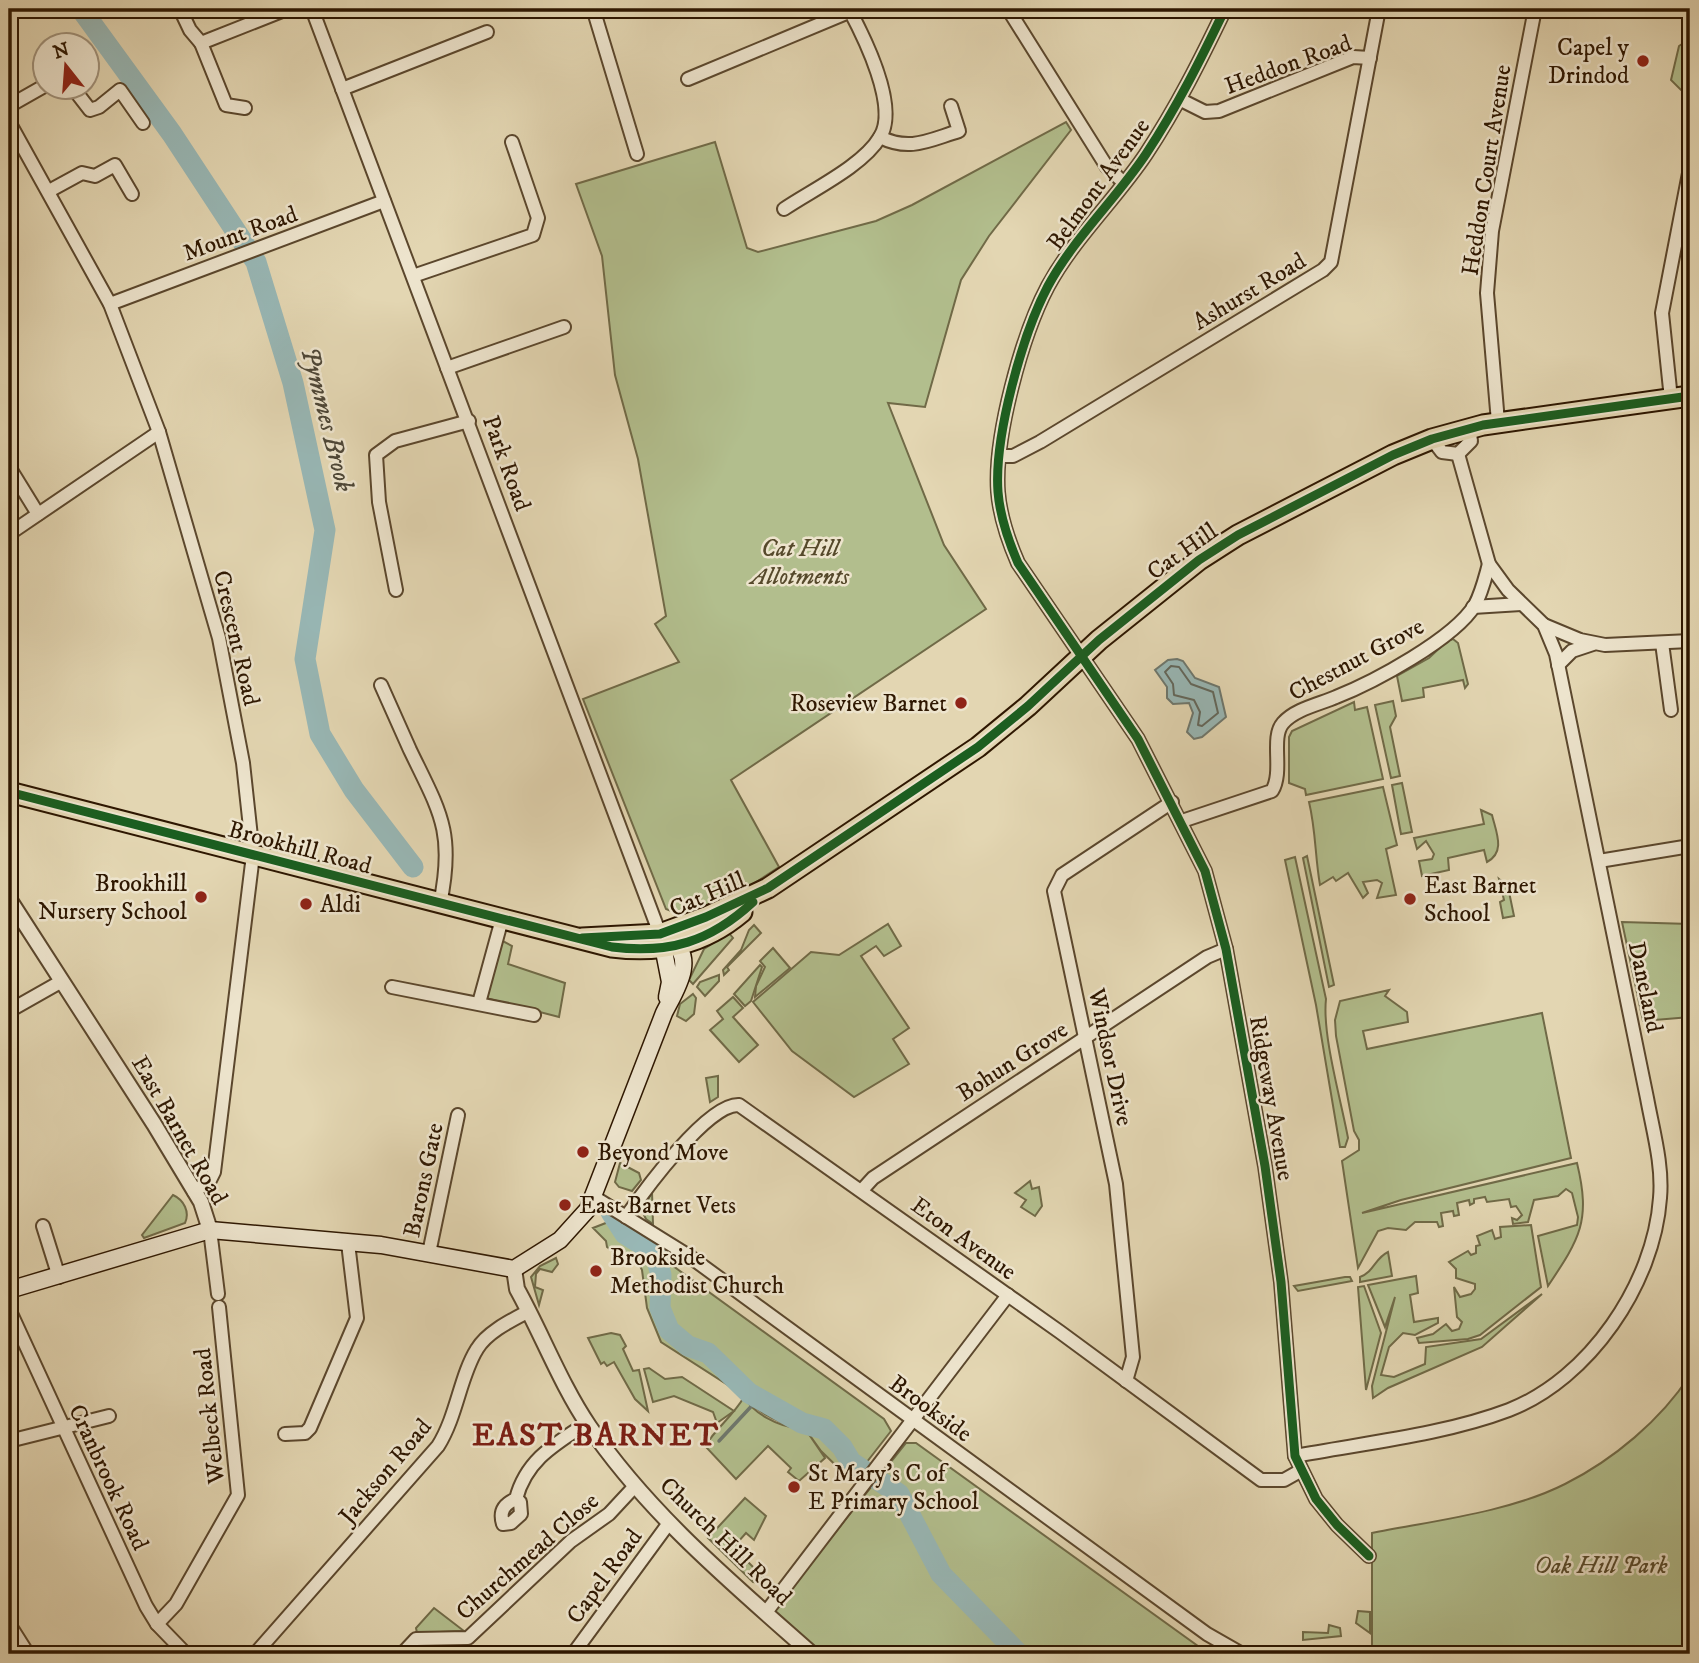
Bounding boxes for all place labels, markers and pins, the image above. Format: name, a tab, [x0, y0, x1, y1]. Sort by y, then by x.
place label: Capel y Drindod	[1548, 33, 1630, 91]
marker: Capel y Drindod	[1635, 53, 1651, 69]
place label: Roseview Barnet	[790, 689, 947, 719]
marker: Roseview Barnet	[953, 695, 969, 711]
place label: Brookhill Nursery School	[38, 869, 188, 927]
place label: East Barnet School	[1424, 871, 1537, 929]
marker: Brookhill Nursery School	[193, 889, 209, 905]
place label: Aldi	[320, 890, 361, 920]
marker: East Barnet School	[1402, 891, 1418, 907]
marker: Aldi	[298, 896, 314, 912]
place label: Beyond Move	[597, 1138, 728, 1168]
marker: Beyond Move	[575, 1144, 591, 1160]
place label: East Barnet Vets	[579, 1191, 736, 1221]
marker: East Barnet Vets	[557, 1197, 573, 1213]
place label: Brookside Methodist Church	[610, 1243, 785, 1301]
marker: Brookside Methodist Church	[588, 1263, 604, 1279]
place label: St Mary's C of E Primary School	[808, 1459, 980, 1517]
marker: St Mary's C of E Primary School	[786, 1479, 802, 1495]

